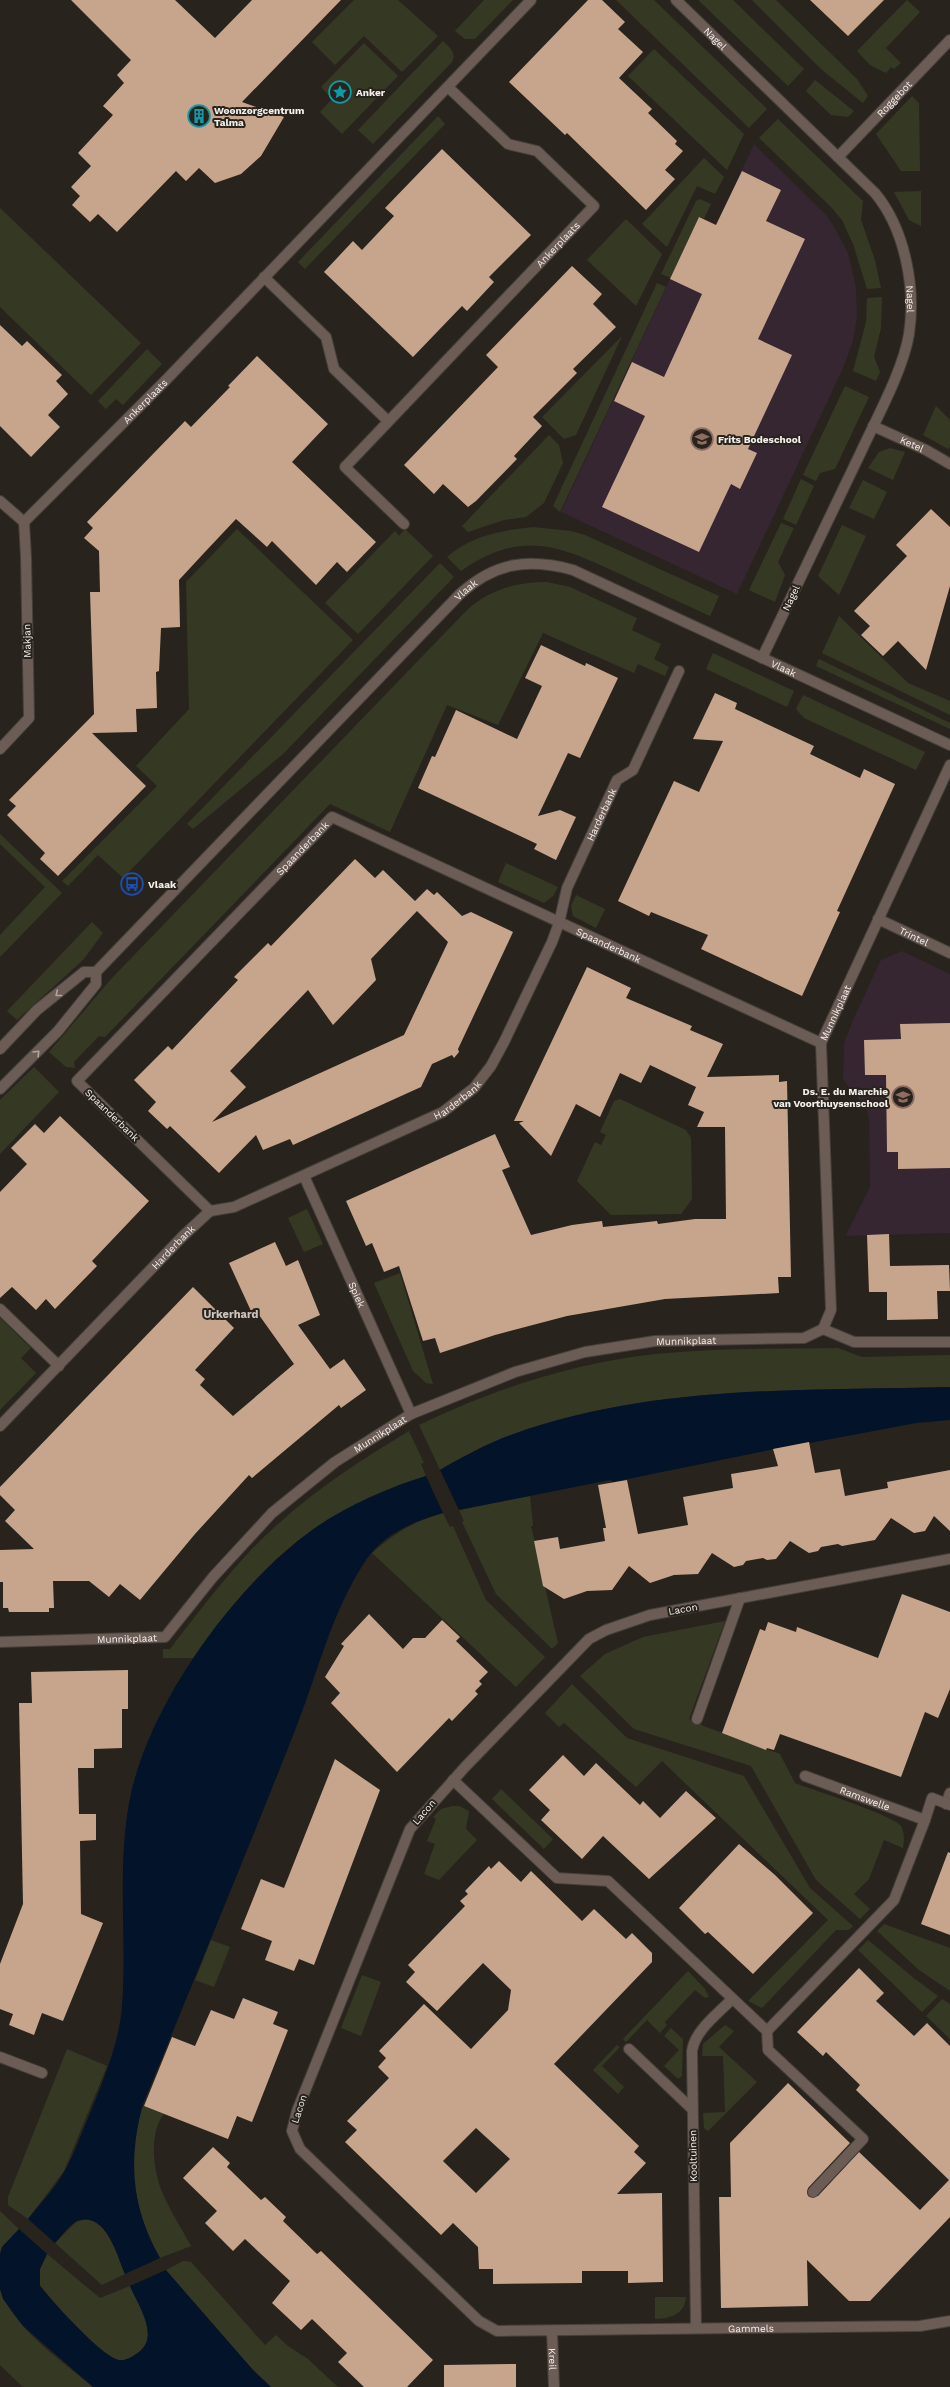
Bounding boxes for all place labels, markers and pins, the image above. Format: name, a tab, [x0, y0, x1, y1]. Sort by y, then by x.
place icon: Anker	[327, 79, 353, 105]
place label: Anker	[356, 87, 386, 98]
building icon: Woonzorgcentrum Talma	[186, 103, 212, 129]
place label: Woonzorgcentrum Talma	[214, 105, 304, 128]
school or university icon: Frits Bodeschool	[689, 426, 715, 452]
place label: Frits Bodeschool	[718, 434, 802, 445]
bus stop icon: Vlaak	[119, 871, 145, 897]
place label: Vlaak	[148, 879, 177, 890]
school or university icon: Ds. E. du Marchie van Voorthuysenschool	[890, 1084, 916, 1110]
place label: Ds. E. du Marchie van Voorthuysenschool	[772, 1086, 889, 1109]

